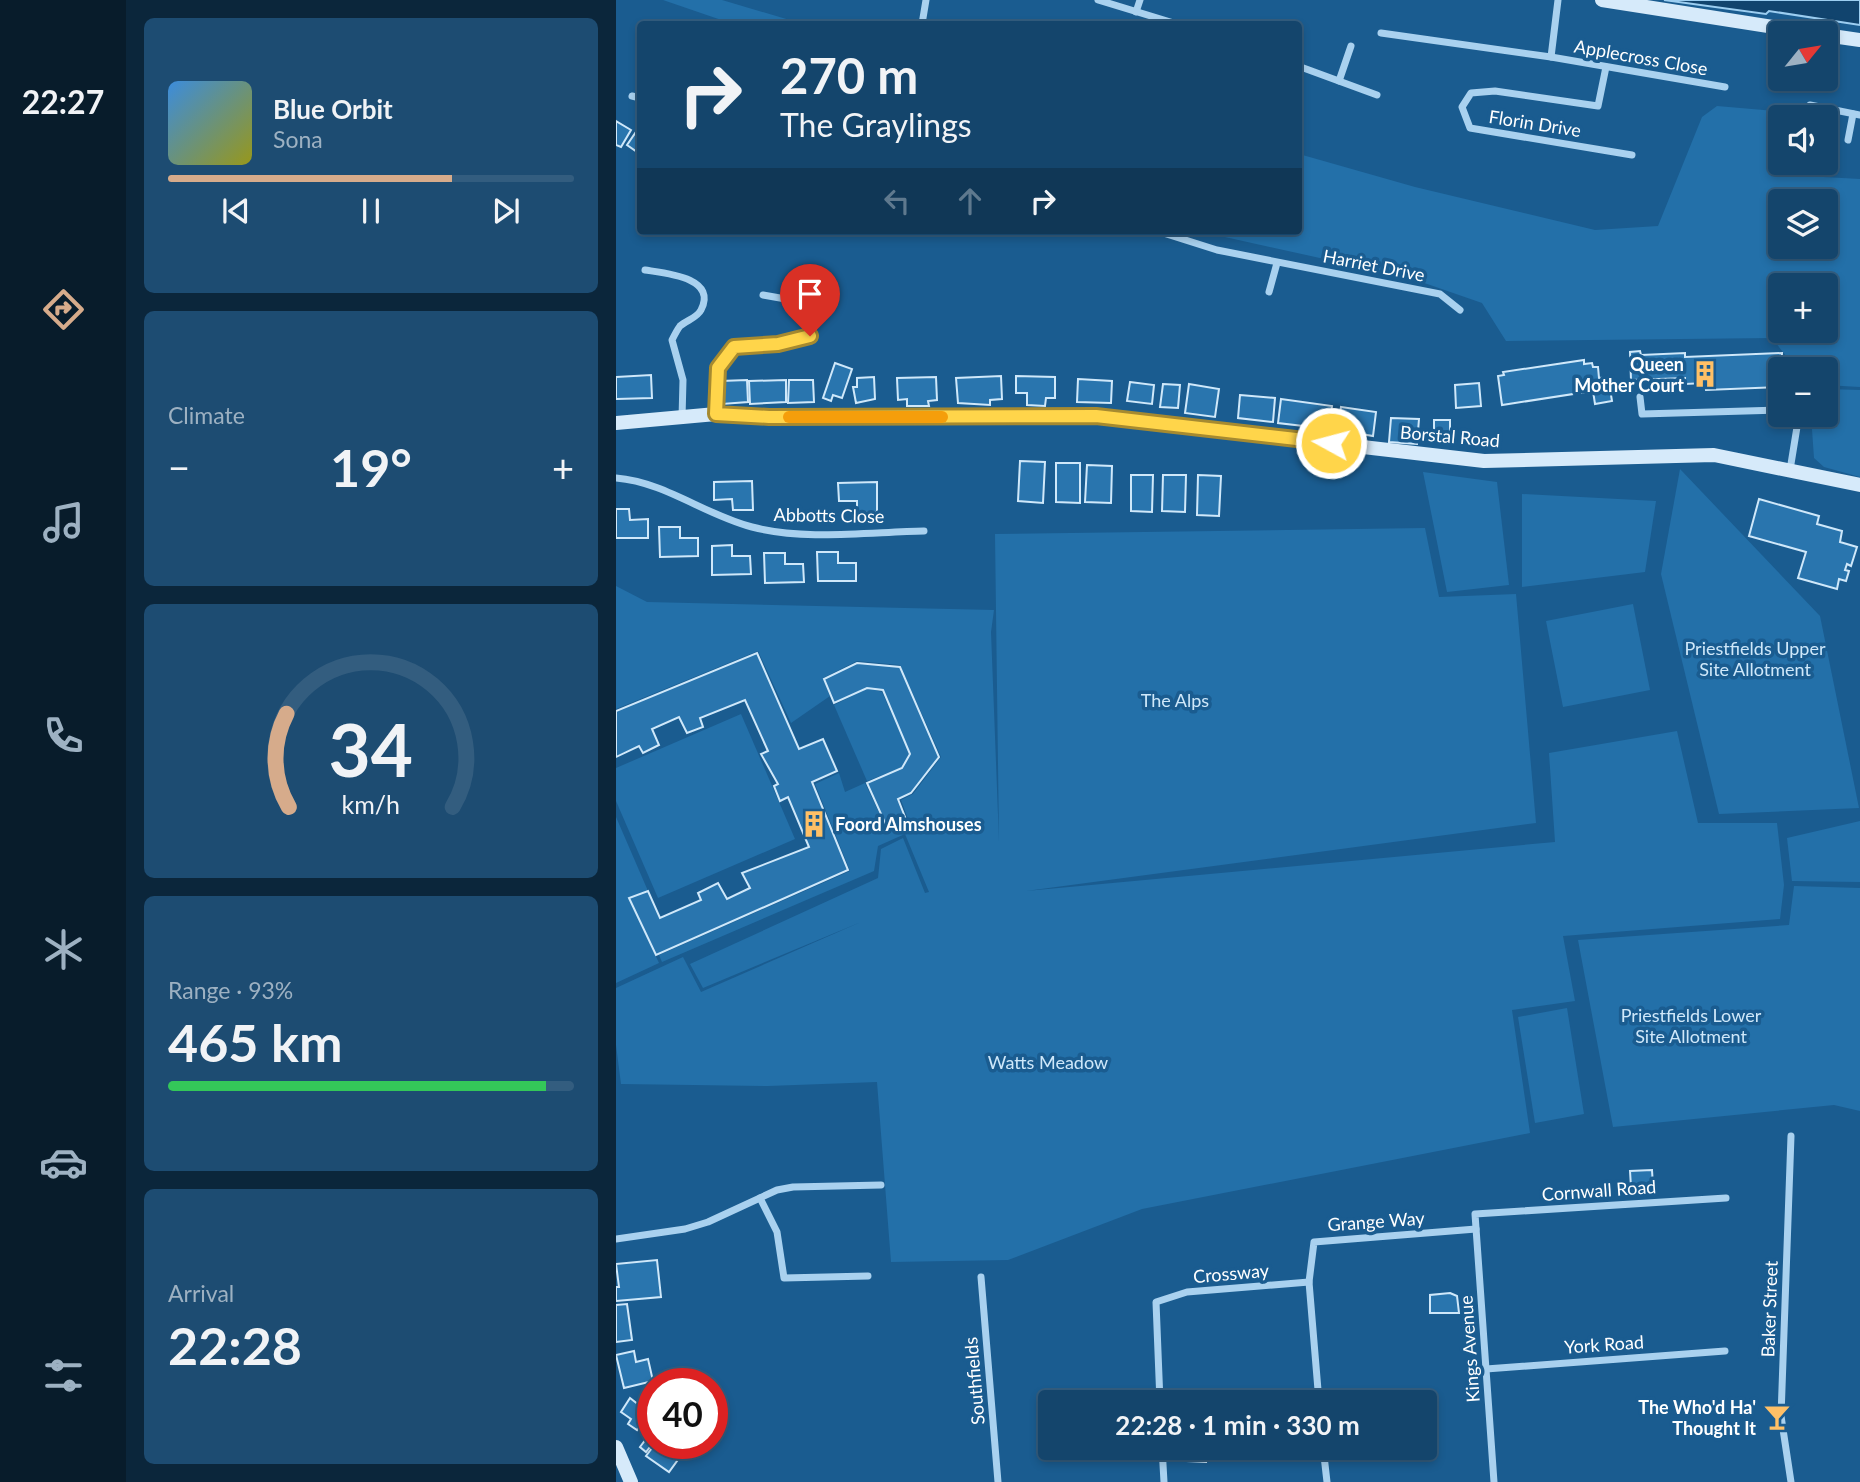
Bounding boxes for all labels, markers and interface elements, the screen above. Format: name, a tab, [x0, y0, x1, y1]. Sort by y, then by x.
north arrow	[1768, 21, 1838, 91]
map controls	[1768, 21, 1838, 427]
street label: Applecross Close	[1573, 34, 1709, 80]
text: 270 m	[780, 46, 918, 104]
icon: right	[665, 49, 756, 140]
text: 22:27	[22, 82, 104, 121]
text: Blue Orbit	[273, 93, 393, 125]
text: The Graylings	[780, 105, 972, 144]
street label: Florin Drive	[1487, 105, 1583, 141]
button: sound	[1768, 105, 1838, 175]
text: Sona	[273, 125, 323, 153]
icon: left	[878, 182, 916, 220]
icon: ahead	[951, 182, 989, 220]
icon: right	[1024, 182, 1062, 220]
button: layers	[1768, 189, 1838, 259]
icon: previous	[217, 192, 255, 230]
icon: pause	[352, 192, 390, 230]
icon: next	[487, 192, 525, 230]
street label: Harriet Drive	[1321, 244, 1427, 286]
pin	[780, 264, 840, 336]
button: +	[1768, 273, 1838, 343]
icon: arrive	[791, 275, 829, 313]
icon: directions	[39, 285, 88, 334]
place label: Queen Mother Court	[1574, 353, 1684, 396]
button: −	[1768, 357, 1838, 427]
building icon: Queen Mother Court	[1690, 359, 1720, 389]
text: Climate	[168, 401, 245, 429]
position arrow	[1294, 406, 1368, 480]
street label: Borstal Road	[1399, 421, 1501, 451]
text: 19°	[330, 436, 412, 498]
text: −	[168, 444, 190, 490]
text: +	[552, 444, 574, 490]
icon: music	[39, 498, 88, 547]
street label: Abbotts Close	[773, 503, 885, 527]
park label: Priestfields Upper Site Allotment	[1684, 637, 1826, 680]
park label: The Alps	[1141, 689, 1209, 711]
text: 34	[329, 705, 413, 793]
icon: phone	[39, 711, 88, 760]
text: km/h	[342, 789, 400, 819]
building icon: Foord Almshouses	[799, 809, 829, 839]
place label: Foord Almshouses	[835, 813, 982, 835]
icon: climate	[39, 925, 88, 974]
text: Range · 93%	[168, 976, 293, 1004]
park label: Priestfields Lower Site Allotment	[1621, 1004, 1762, 1047]
text: 465 km	[168, 1011, 342, 1073]
park label: Watts Meadow	[988, 1051, 1108, 1073]
icon: car	[39, 1138, 88, 1187]
street label: Cornwall Road	[1541, 1175, 1657, 1205]
street label: Grange Way	[1327, 1207, 1426, 1235]
street label: Crossway	[1192, 1259, 1271, 1287]
street label: Baker Street	[1756, 1260, 1782, 1358]
text: Arrival	[168, 1279, 234, 1307]
street label: Kings Avenue	[1454, 1295, 1484, 1403]
text: 22:28	[168, 1314, 302, 1376]
street label: York Road	[1563, 1330, 1645, 1358]
street label: Southfields	[959, 1336, 989, 1426]
icon: filters	[39, 1351, 88, 1400]
speed limit sign: 40	[637, 1368, 728, 1459]
place label: The Who'd Ha' Thought It	[1638, 1396, 1756, 1439]
bar icon: The Who'd Ha' Thought It	[1762, 1402, 1792, 1432]
text: 22:28 · 1 min · 330 m	[1115, 1409, 1360, 1441]

